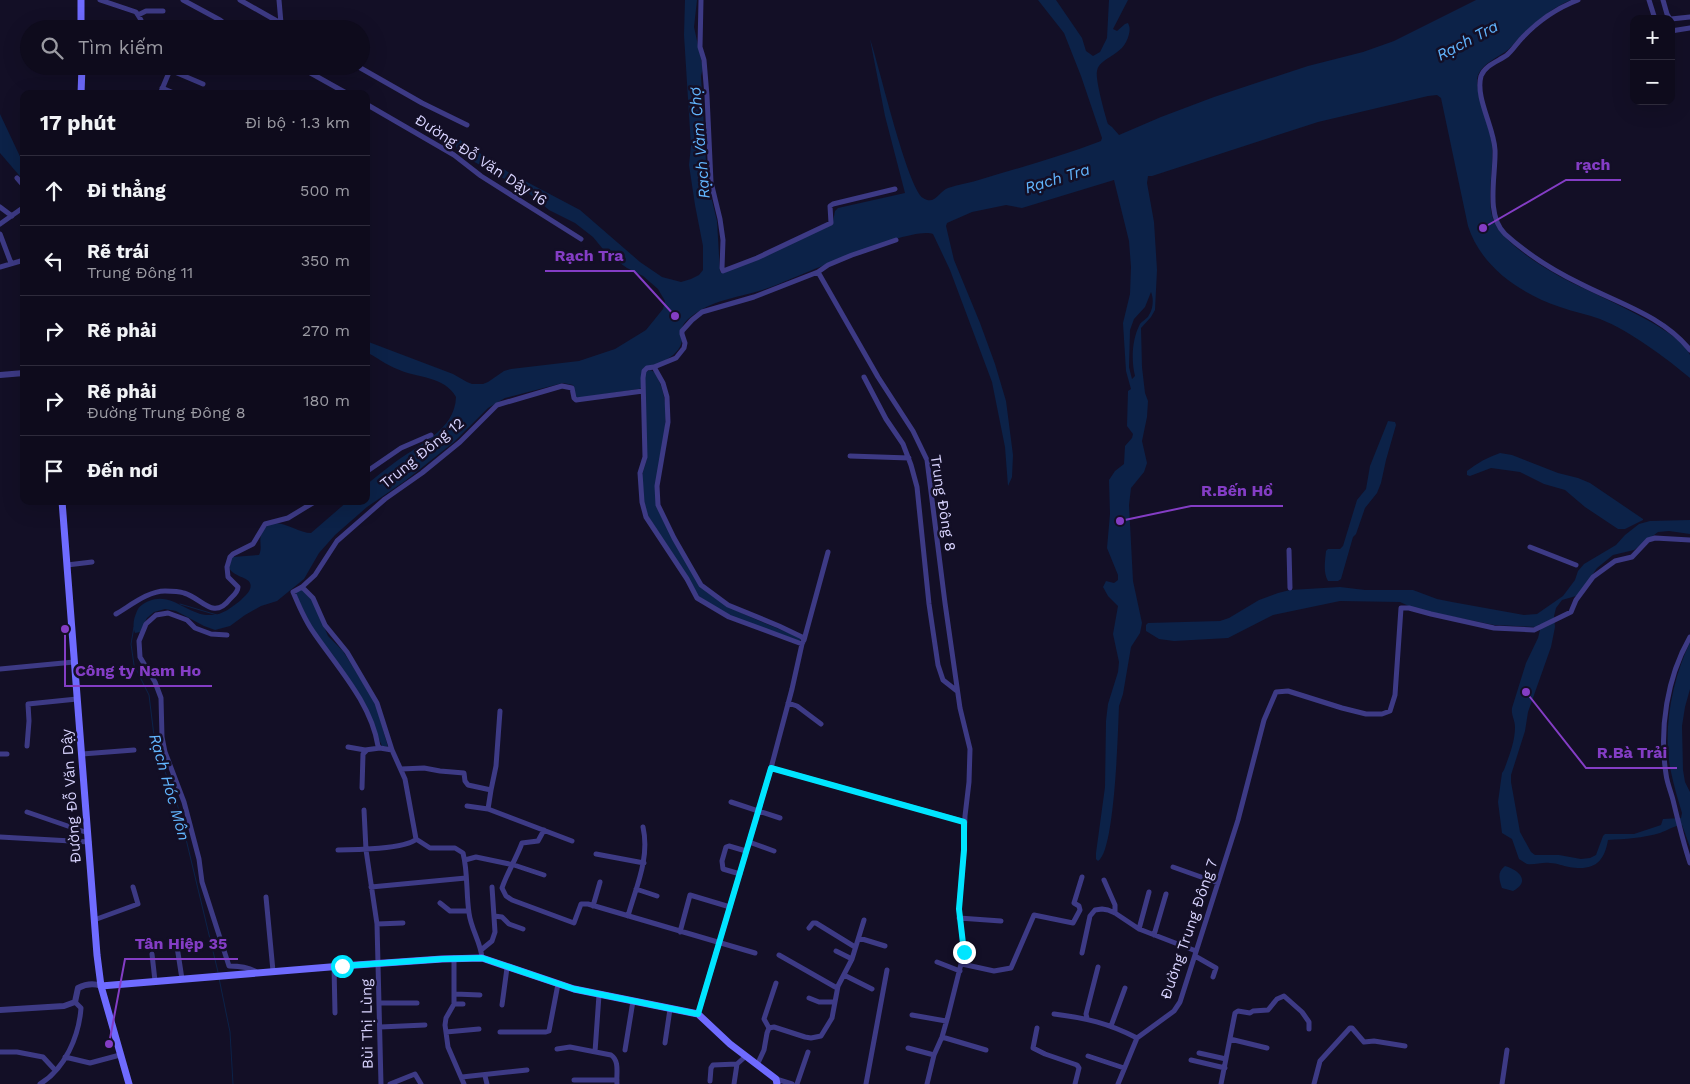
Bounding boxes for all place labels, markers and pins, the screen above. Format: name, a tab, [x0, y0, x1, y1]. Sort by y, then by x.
callout: rạch	[1566, 149, 1621, 180]
callout: Rạch Tra	[545, 240, 634, 271]
callout: R.Bến Hồ	[1191, 475, 1283, 506]
callout: Công ty Nam Ho	[65, 655, 212, 686]
callout: R.Bà Trải	[1586, 737, 1677, 768]
callout: Tân Hiệp 35	[125, 928, 238, 959]

